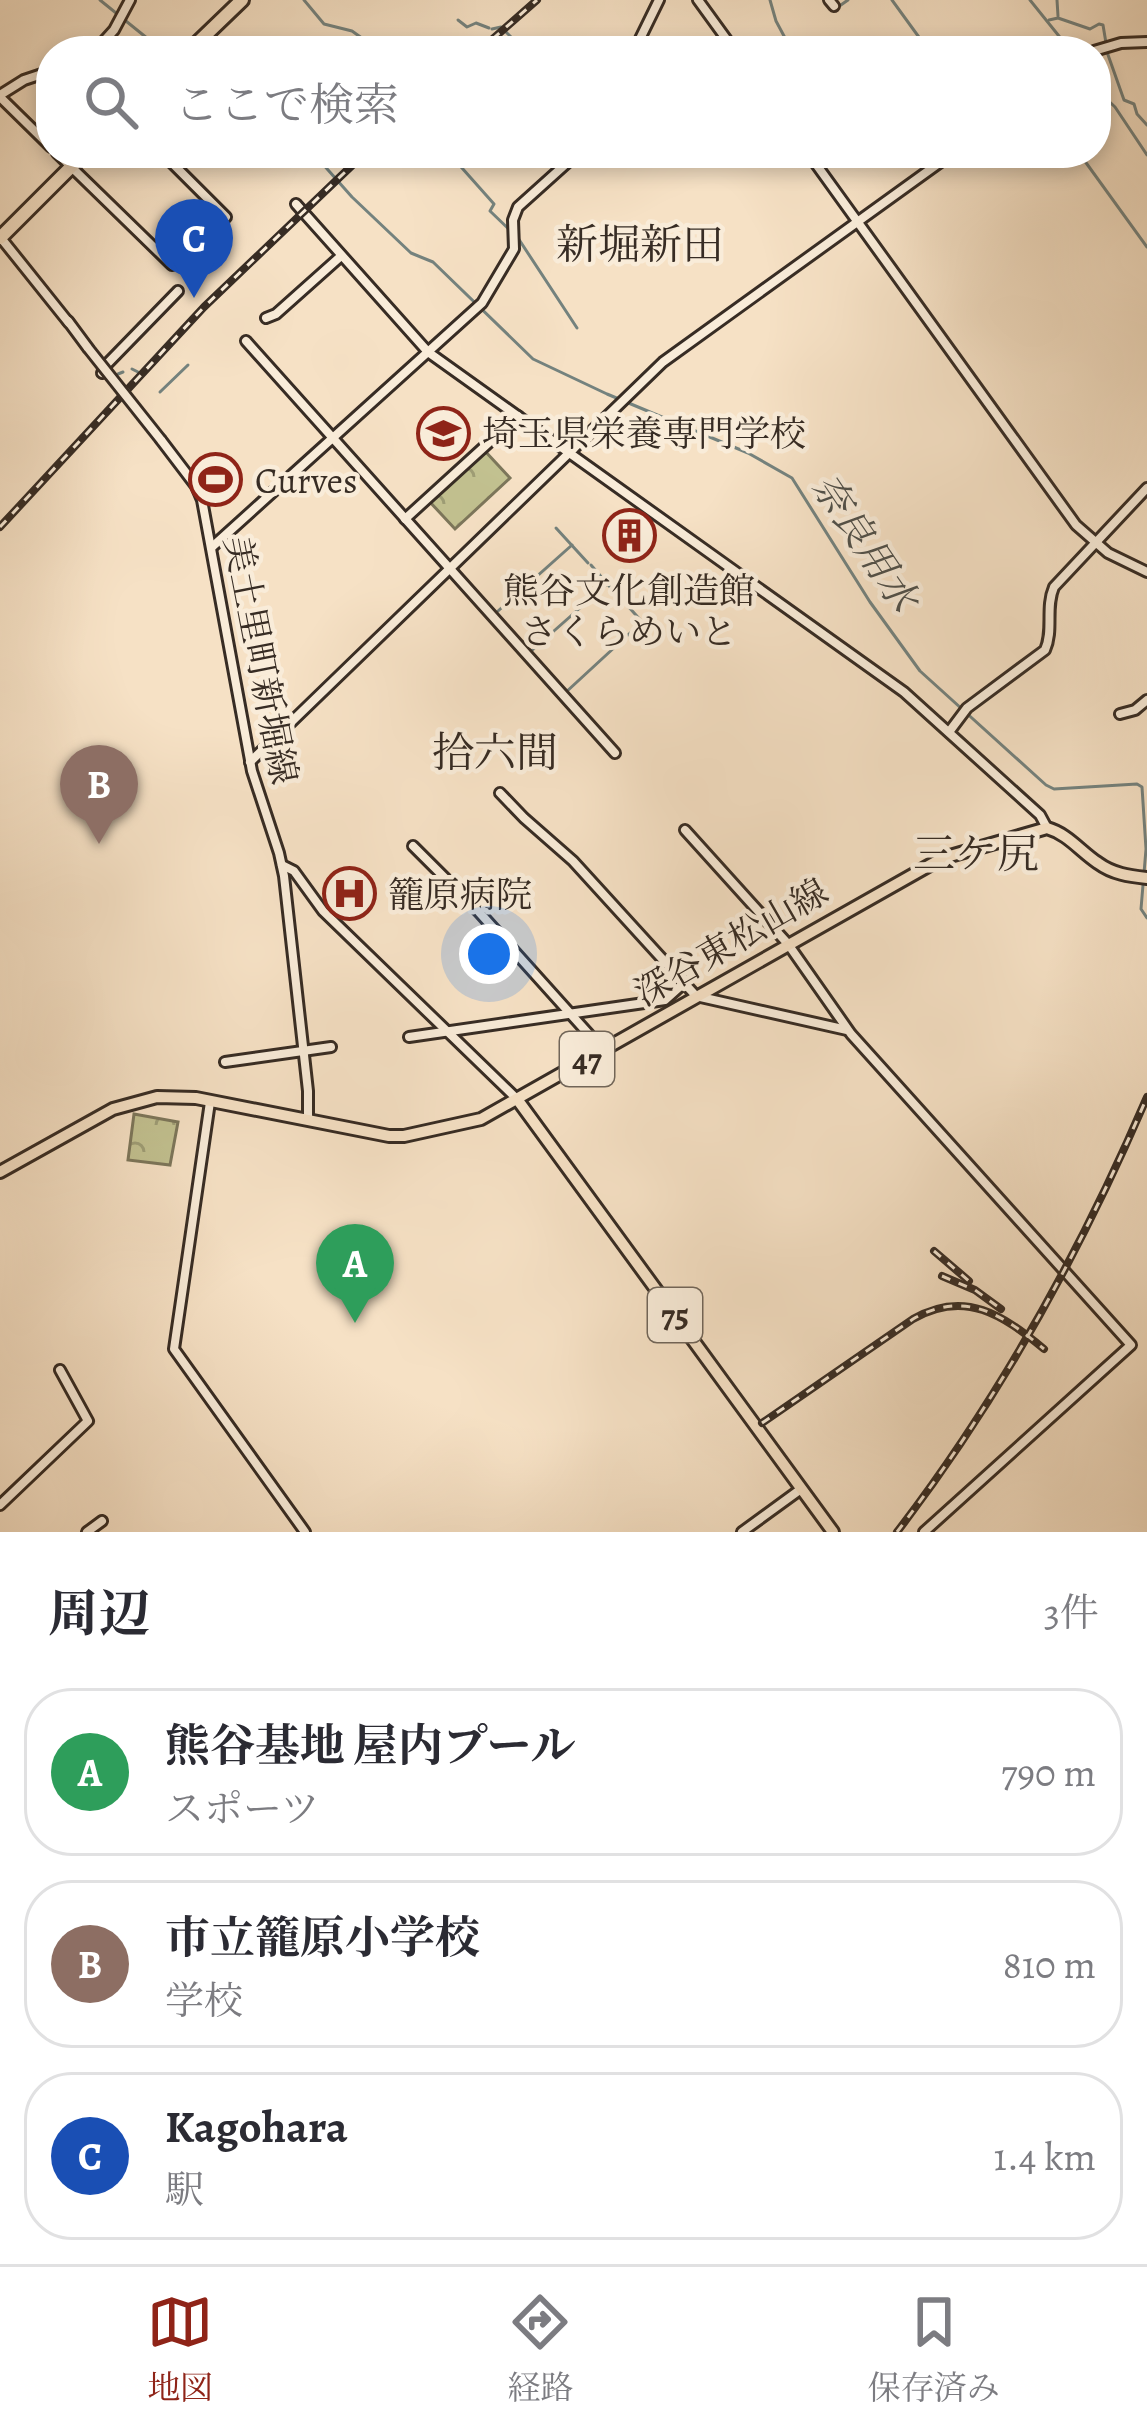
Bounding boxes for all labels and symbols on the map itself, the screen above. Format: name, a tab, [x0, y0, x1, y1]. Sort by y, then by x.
pin: C	[155, 199, 233, 298]
district label: 新堀新田	[556, 216, 724, 273]
school or university icon: 埼玉県栄養専門学校	[415, 405, 471, 461]
place label: 埼玉県栄養専門学校	[482, 409, 806, 458]
sports icon: Curves	[188, 452, 244, 508]
place label: Curves	[255, 456, 357, 505]
water label: 奈良用水	[799, 463, 933, 625]
building icon: 熊谷文化創造館 さくらめいと	[601, 507, 657, 563]
street label: 美土里町新堀線	[213, 532, 309, 788]
place label: 熊谷文化創造館 さくらめいと	[503, 566, 755, 656]
district label: 拾六間	[432, 724, 558, 781]
pin: B	[60, 745, 138, 844]
district label: 三ケ尻	[913, 825, 1039, 882]
hospital icon: 籠原病院	[321, 866, 377, 922]
street label: 深谷東松山線	[625, 867, 837, 1017]
place label: 籠原病院	[388, 870, 532, 919]
your location	[459, 924, 519, 984]
road number: 47	[560, 1032, 614, 1086]
pin: A	[316, 1224, 394, 1323]
road number: 75	[648, 1288, 702, 1342]

